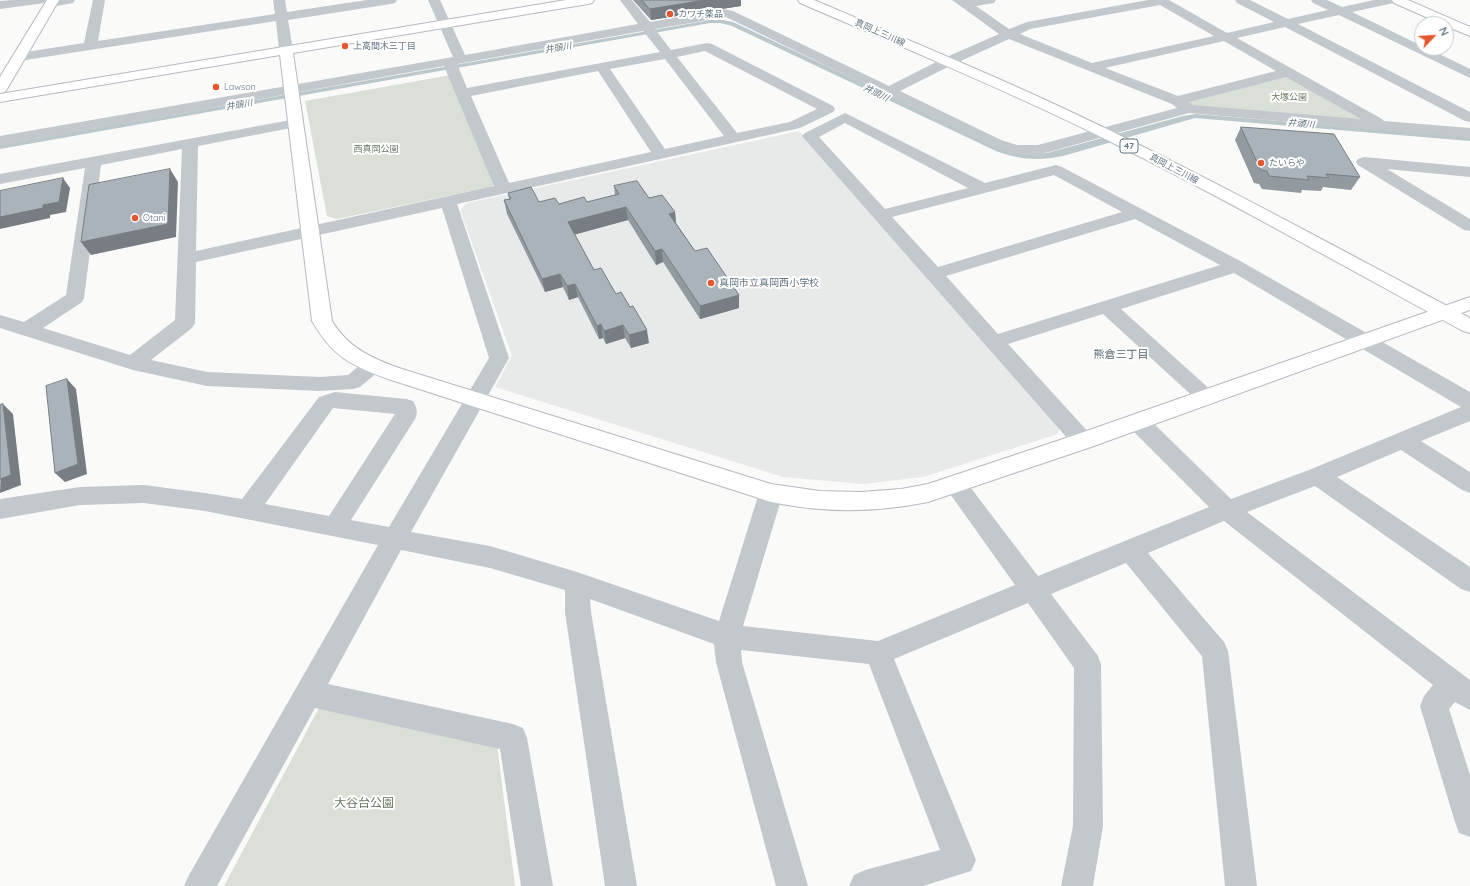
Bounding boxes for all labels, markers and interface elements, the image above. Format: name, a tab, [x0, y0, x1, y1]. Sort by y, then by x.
marker: カワチ薬品	[665, 9, 675, 19]
place label: カワチ薬品	[678, 9, 723, 19]
north arrow	[1414, 16, 1454, 56]
street label: 真岡上三川線	[853, 17, 907, 49]
text: N	[1436, 25, 1452, 38]
water label: 井頭川	[544, 40, 572, 56]
marker: 上高間木三丁目	[340, 41, 350, 51]
place label: 上高間木三丁目	[353, 41, 416, 51]
marker: Lawson	[211, 82, 221, 92]
place label: Lawson	[224, 82, 256, 92]
water label: 井頭川	[861, 82, 891, 104]
park label: 大塚公園	[1271, 92, 1307, 102]
water label: 井頭川	[225, 97, 253, 113]
water label: 井頭川	[1287, 117, 1315, 131]
road number: 47	[1120, 139, 1138, 153]
park label: 西真岡公園	[354, 144, 398, 154]
street label: 真岡上三川線	[1148, 152, 1200, 186]
marker: たいらや	[1256, 158, 1266, 168]
place label: たいらや	[1269, 158, 1305, 168]
marker: Otani	[130, 213, 140, 223]
place label: Otani	[143, 213, 166, 223]
place label: 真岡市立真岡西小学校	[719, 277, 819, 289]
marker: 真岡市立真岡西小学校	[706, 278, 716, 288]
district label: 熊倉三丁目	[1094, 348, 1148, 362]
park label: 大谷台公園	[334, 796, 394, 810]

